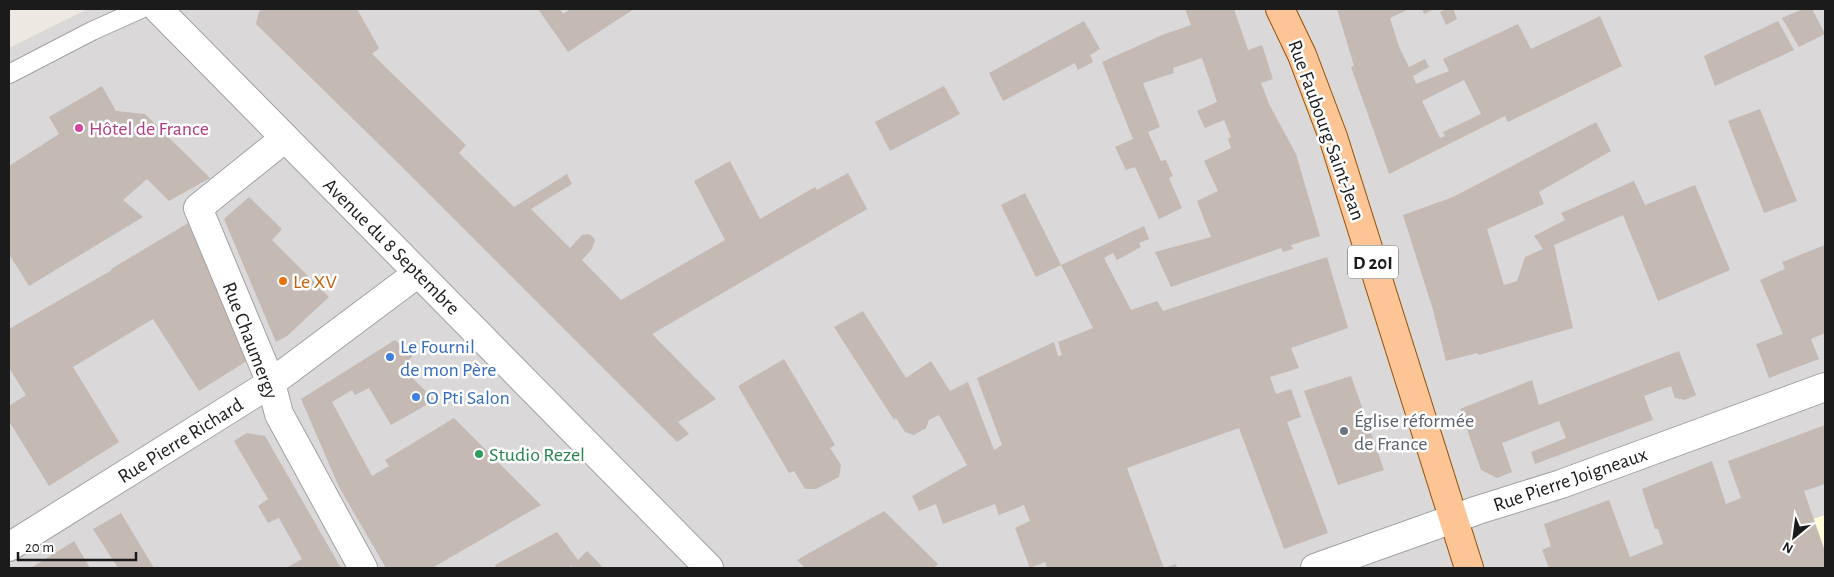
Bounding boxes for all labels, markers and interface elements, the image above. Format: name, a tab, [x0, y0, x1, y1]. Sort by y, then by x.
street label: Rue Faubourg Saint-Jean	[1284, 38, 1368, 223]
place label: Hôtel de France	[89, 119, 209, 139]
marker: Hôtel de France	[73, 122, 85, 134]
street label: Avenue du 8 Septembre	[319, 175, 463, 319]
road number: D 20I	[1348, 246, 1398, 278]
place label: Le XV	[293, 272, 337, 292]
marker: Le XV	[277, 275, 289, 287]
street label: Rue Chaumergy	[219, 279, 282, 402]
place label: Le Fournil de mon Père	[400, 337, 497, 380]
marker: Le Fournil de mon Père	[384, 351, 396, 363]
place label: O Pti Salon	[426, 388, 510, 408]
marker: O Pti Salon	[410, 391, 422, 403]
street label: Rue Pierre Richard	[115, 394, 247, 487]
place label: Église réformée de France	[1354, 410, 1474, 454]
marker: Église réformée de France	[1338, 425, 1350, 437]
street label: Rue Pierre Joigneaux	[1491, 444, 1650, 516]
place label: Studio Rezel	[489, 445, 585, 465]
marker: Studio Rezel	[473, 448, 485, 460]
north arrow	[1769, 512, 1819, 562]
scale bar	[18, 530, 135, 562]
text: N	[1781, 539, 1796, 556]
text: 20 m	[25, 540, 54, 555]

